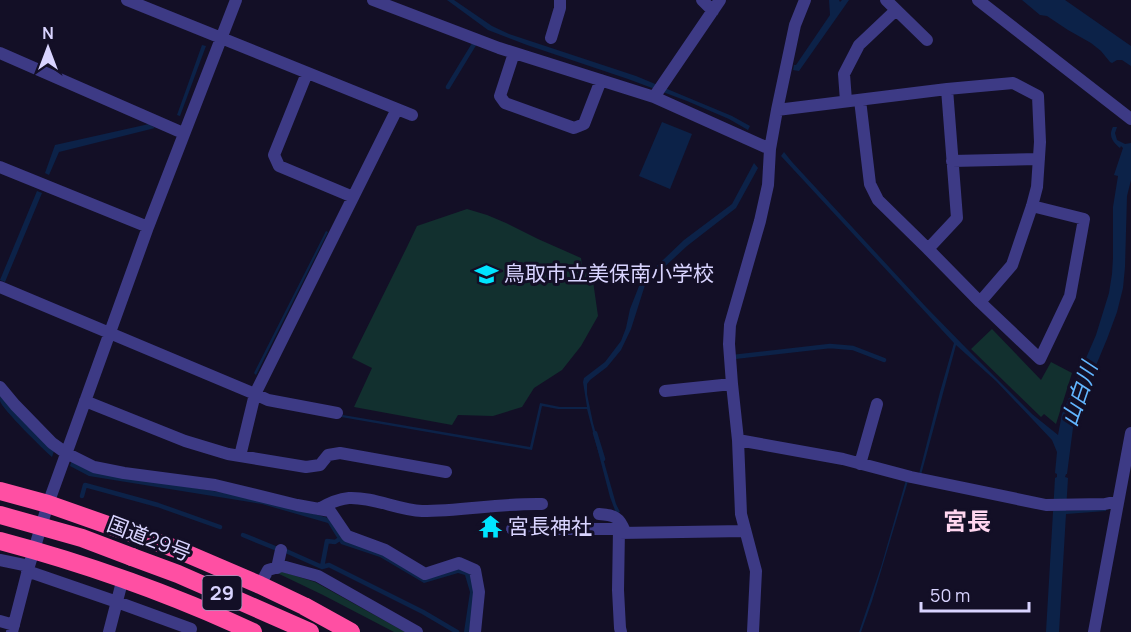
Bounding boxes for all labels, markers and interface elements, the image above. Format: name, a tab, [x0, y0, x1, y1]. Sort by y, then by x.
north arrow	[18, 18, 78, 78]
text: N	[42, 22, 54, 44]
place label: 鳥取市立美保南小学校	[504, 259, 714, 287]
school or university icon: 鳥取市立美保南小学校	[473, 261, 499, 287]
water label: 山白川	[1054, 356, 1105, 430]
district label: 宮長	[943, 504, 991, 537]
street label: 国道29号	[103, 509, 195, 567]
place label: 宮長神社	[508, 512, 592, 540]
temple icon: 宮長神社	[477, 514, 503, 540]
scale bar	[921, 575, 1029, 613]
road number: 29	[202, 576, 242, 610]
text: 50 m	[930, 583, 970, 607]

